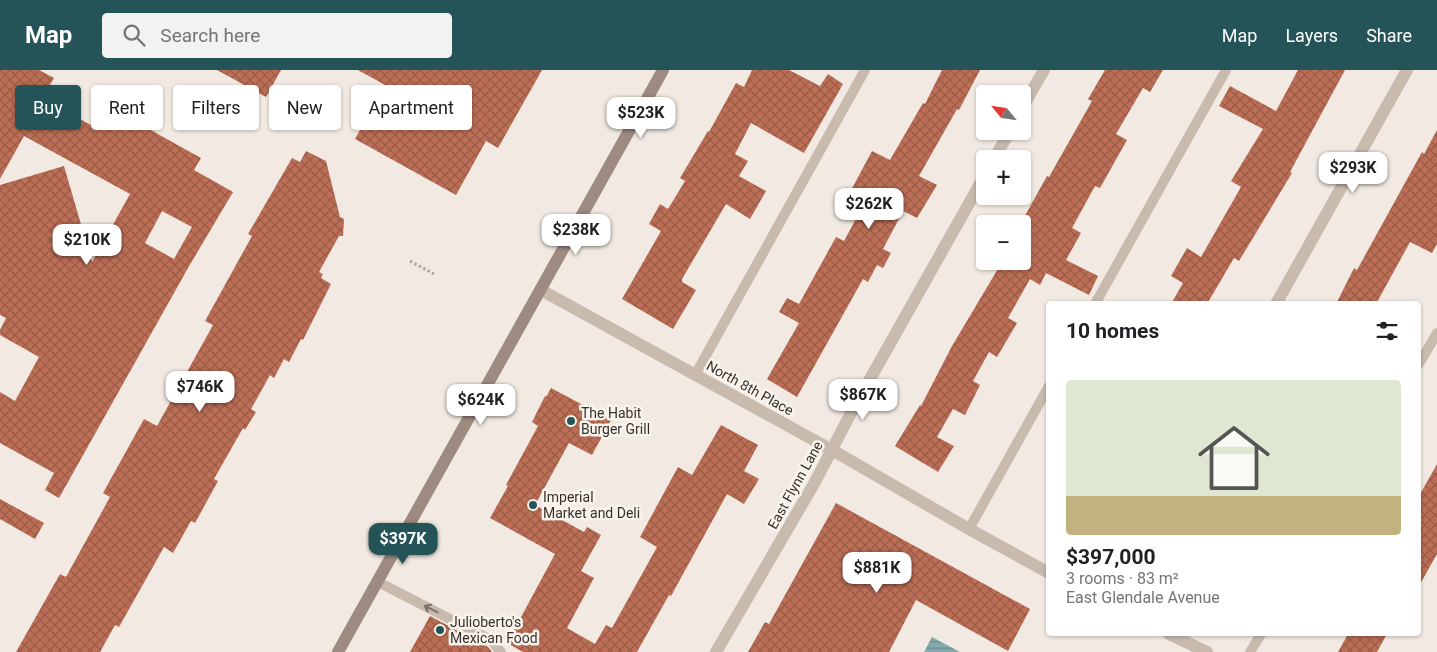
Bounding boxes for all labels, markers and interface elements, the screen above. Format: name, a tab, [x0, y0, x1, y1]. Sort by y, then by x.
search box	[102, 13, 452, 58]
text: Map	[25, 21, 72, 49]
icon: search	[120, 21, 148, 49]
text: Search here	[160, 24, 260, 47]
text: Map	[1222, 25, 1257, 46]
text: Layers	[1285, 25, 1338, 46]
text: Share	[1366, 25, 1412, 46]
chip: Buy	[15, 85, 81, 130]
chip: Rent	[91, 85, 163, 130]
chip: Filters	[173, 85, 259, 130]
chip: New	[269, 85, 341, 130]
chip: Apartment	[351, 85, 472, 130]
north arrow	[976, 85, 1031, 140]
map controls	[976, 85, 1031, 270]
pin: $523K	[606, 97, 676, 139]
text: $523K	[618, 103, 664, 122]
button: +	[976, 150, 1031, 205]
pin: $293K	[1318, 152, 1388, 194]
text: $293K	[1330, 158, 1376, 177]
pin: $262K	[834, 188, 904, 230]
text: $262K	[846, 194, 892, 213]
pin: $238K	[541, 214, 611, 256]
button: −	[976, 215, 1031, 270]
text: $238K	[553, 220, 599, 239]
pin: $210K	[52, 224, 122, 266]
text: $210K	[64, 230, 110, 249]
icon: filters	[1373, 317, 1401, 345]
text: 10 homes	[1066, 319, 1159, 343]
street label: North 8th Place	[704, 357, 796, 419]
pin: $746K	[165, 370, 235, 413]
text: $746K	[177, 377, 223, 396]
pin: $867K	[828, 378, 898, 421]
pin: $624K	[446, 384, 516, 426]
text: $867K	[840, 385, 886, 404]
text: $624K	[458, 390, 504, 409]
place label: The Habit Burger Grill	[581, 405, 650, 437]
icon: home	[1189, 413, 1279, 503]
marker: The Habit Burger Grill	[565, 415, 577, 427]
street label: East Flynn Lane	[764, 438, 826, 532]
place label: Imperial Market and Deli	[543, 489, 640, 521]
marker: Imperial Market and Deli	[527, 499, 539, 511]
pin: $397K	[368, 522, 438, 565]
text: $397K	[380, 529, 426, 548]
text: $397,000	[1066, 545, 1156, 569]
pin: $881K	[842, 552, 912, 594]
text: $881K	[854, 558, 900, 577]
text: 3 rooms · 83 m²	[1066, 569, 1179, 588]
text: East Glendale Avenue	[1066, 588, 1220, 607]
one-way arrow	[423, 604, 438, 614]
place label: Julioberto's Mexican Food	[450, 614, 538, 646]
marker: Julioberto's Mexican Food	[434, 624, 446, 636]

